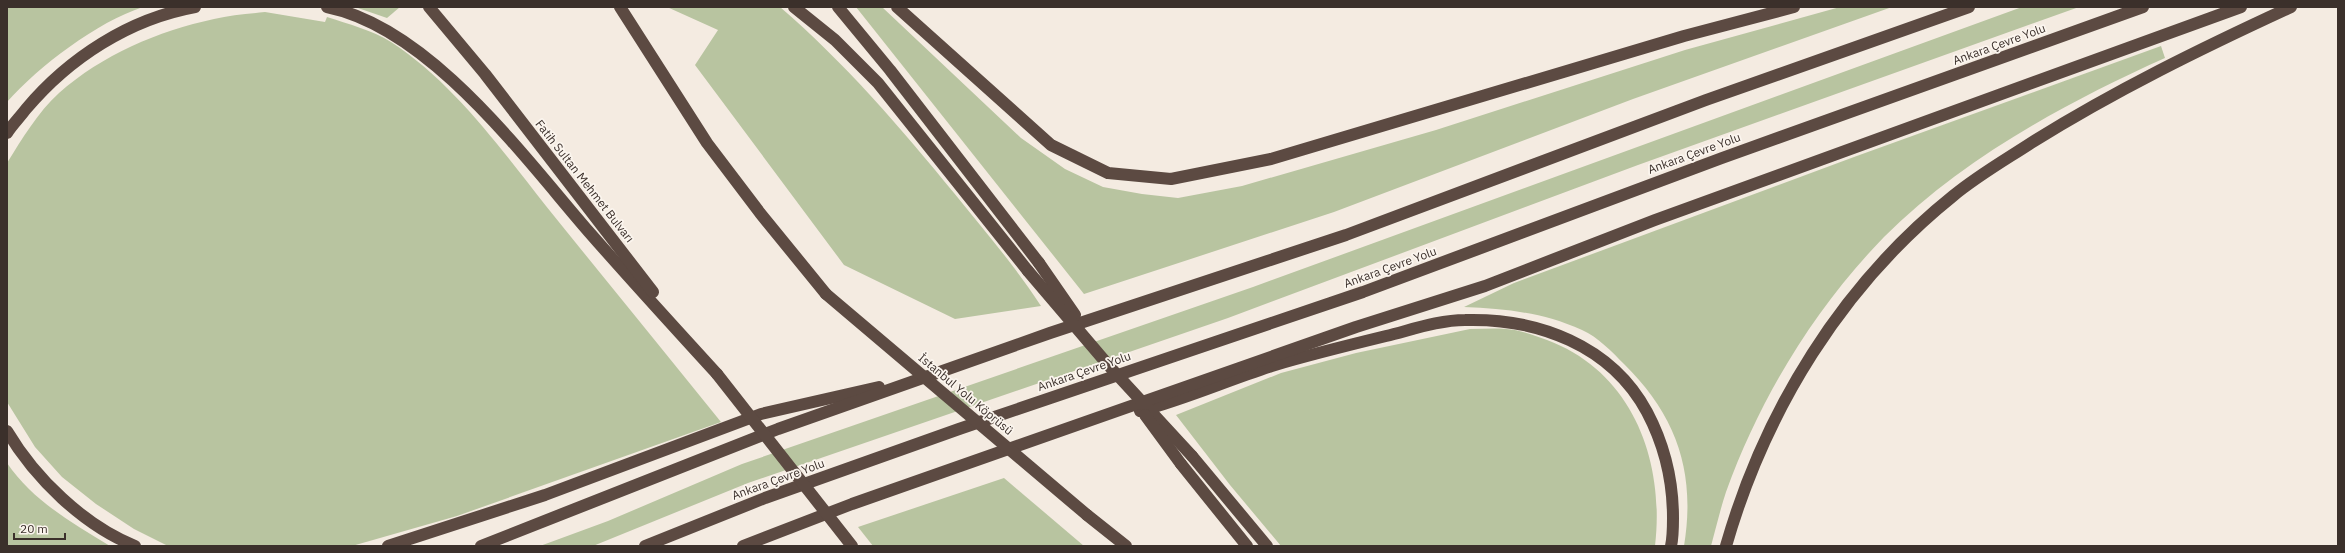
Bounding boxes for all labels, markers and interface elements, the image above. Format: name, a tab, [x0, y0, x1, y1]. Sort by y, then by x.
street label: Ankara Çevre Yolu	[1951, 20, 2047, 68]
street label: Fatih Sultan Mehmet Bulvarı	[532, 117, 638, 245]
street label: Ankara Çevre Yolu	[1646, 129, 1742, 177]
street label: Ankara Çevre Yolu	[1342, 243, 1438, 291]
street label: Ankara Çevre Yolu	[1035, 348, 1133, 394]
street label: İstanbul Yolu Köprüsü	[916, 350, 1016, 438]
street label: Ankara Çevre Yolu	[730, 455, 826, 503]
scale bar	[14, 515, 65, 541]
text: 20 m	[20, 521, 48, 536]

